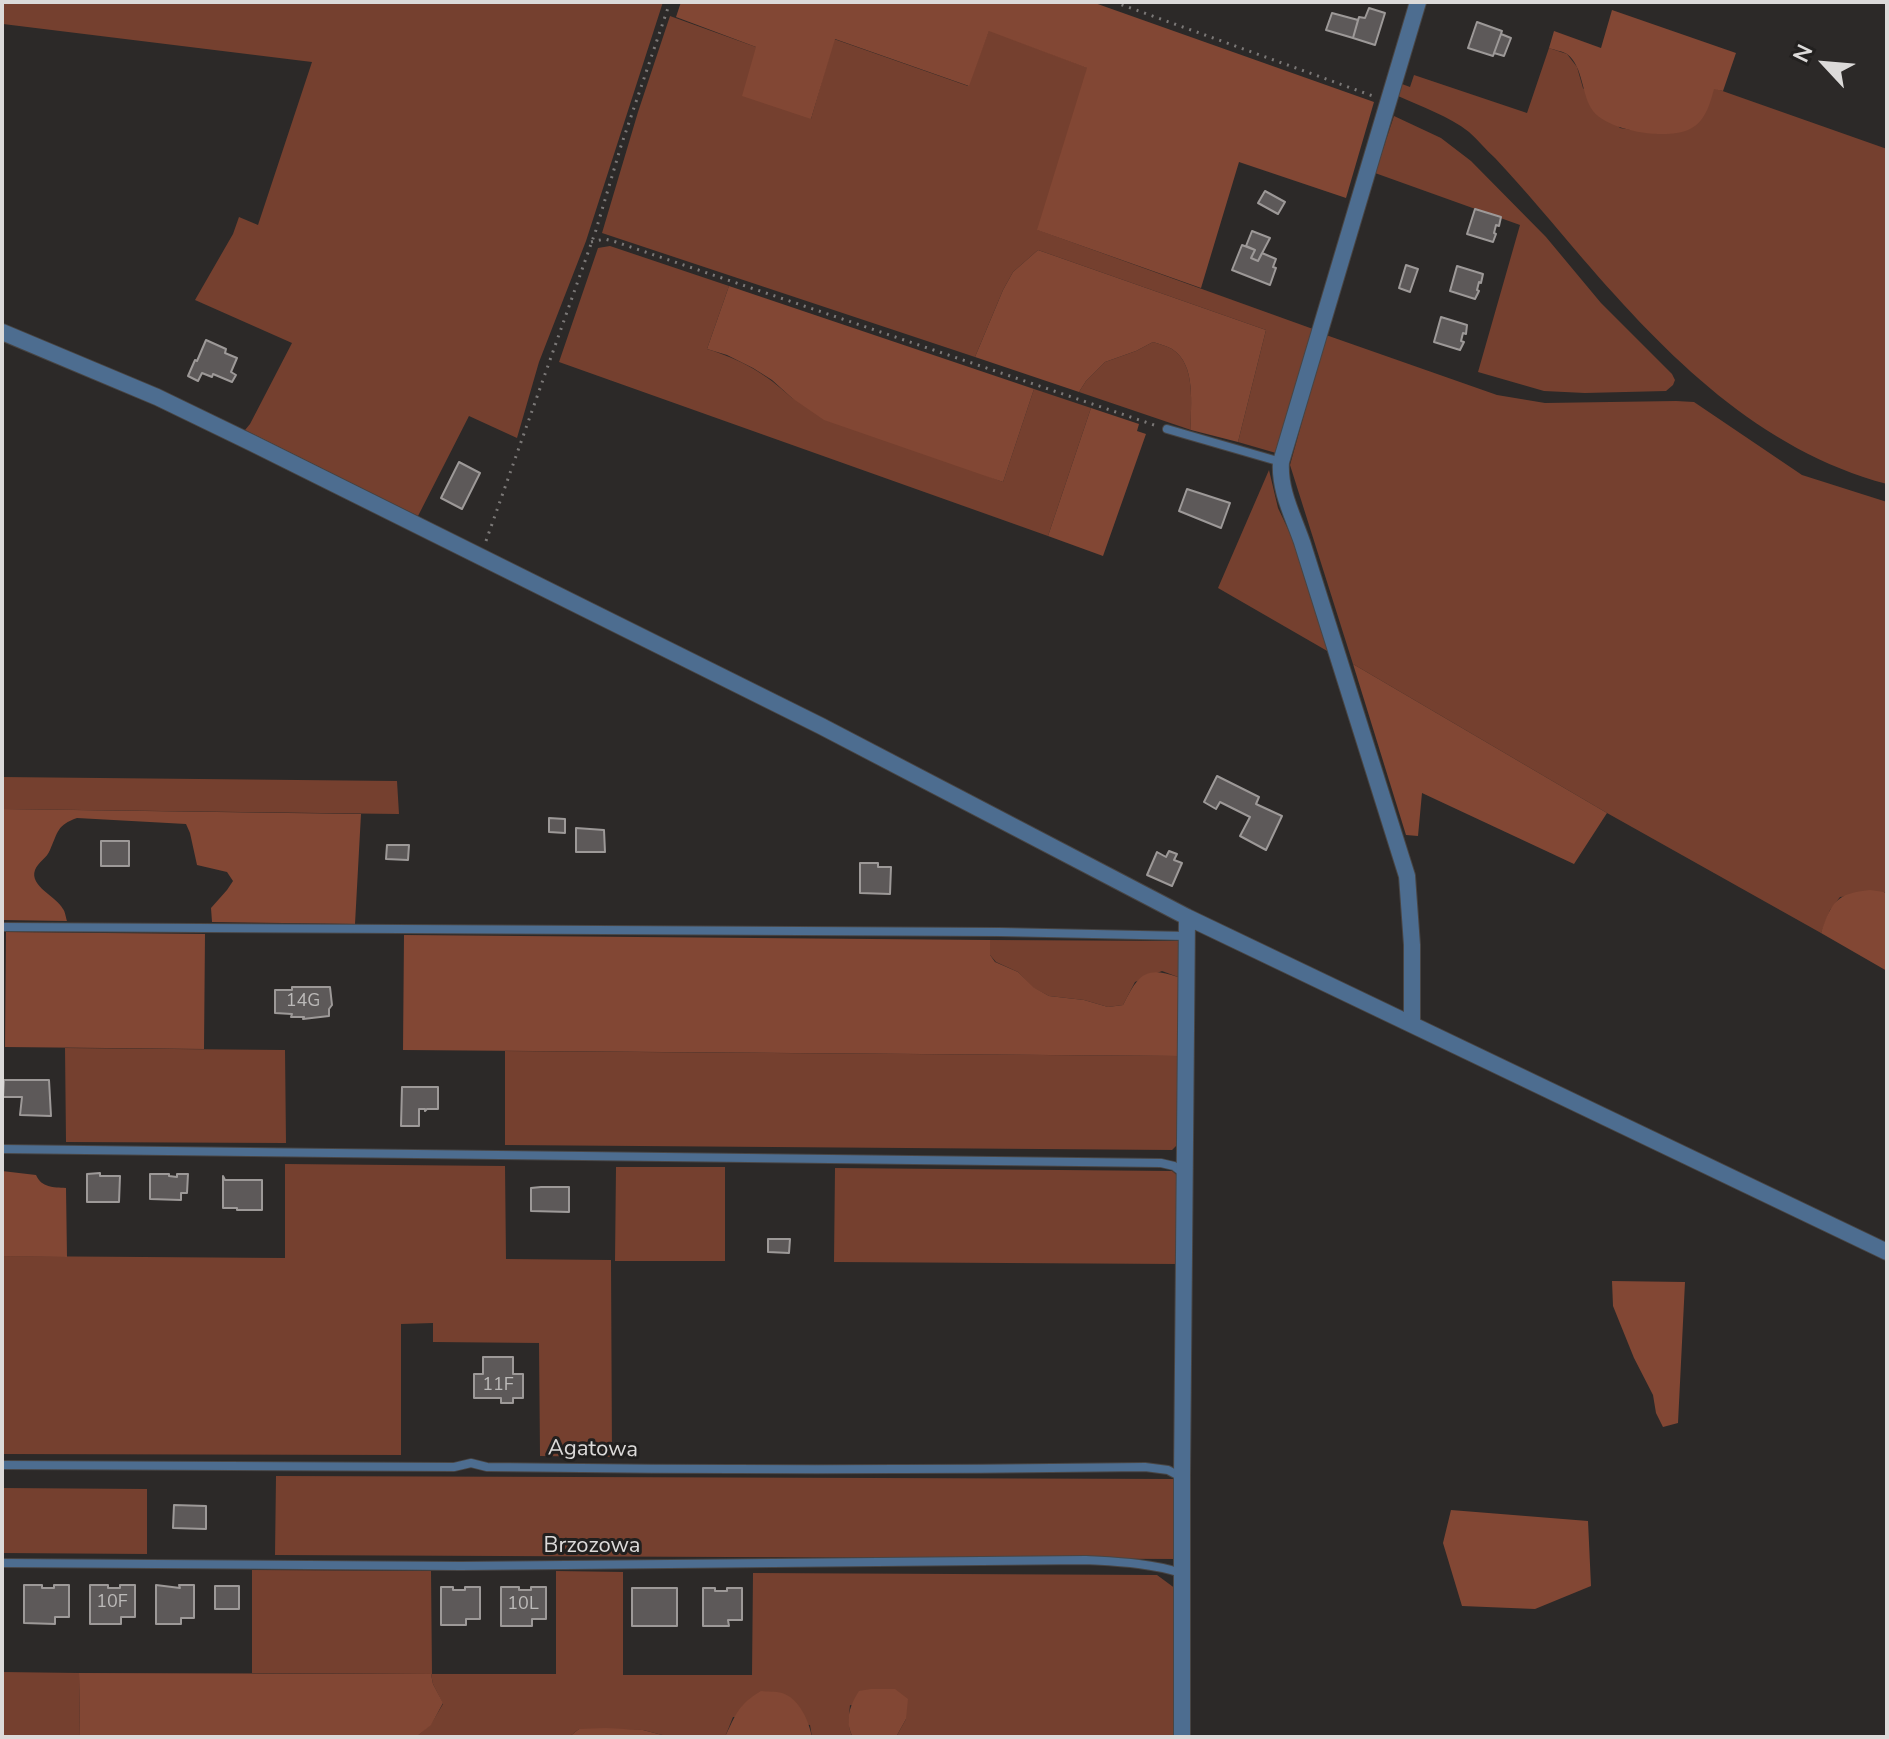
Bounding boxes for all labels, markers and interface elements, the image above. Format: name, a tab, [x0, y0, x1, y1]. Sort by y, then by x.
north arrow	[1785, 24, 1865, 104]
text: N	[1786, 40, 1821, 67]
house number: 14G	[286, 991, 320, 1013]
house number: 11F	[482, 1375, 514, 1397]
street label: Agatowa	[548, 1436, 638, 1464]
street label: Brzozowa	[544, 1534, 640, 1560]
house number: 10F	[96, 1592, 128, 1614]
house number: 10L	[507, 1594, 539, 1616]

